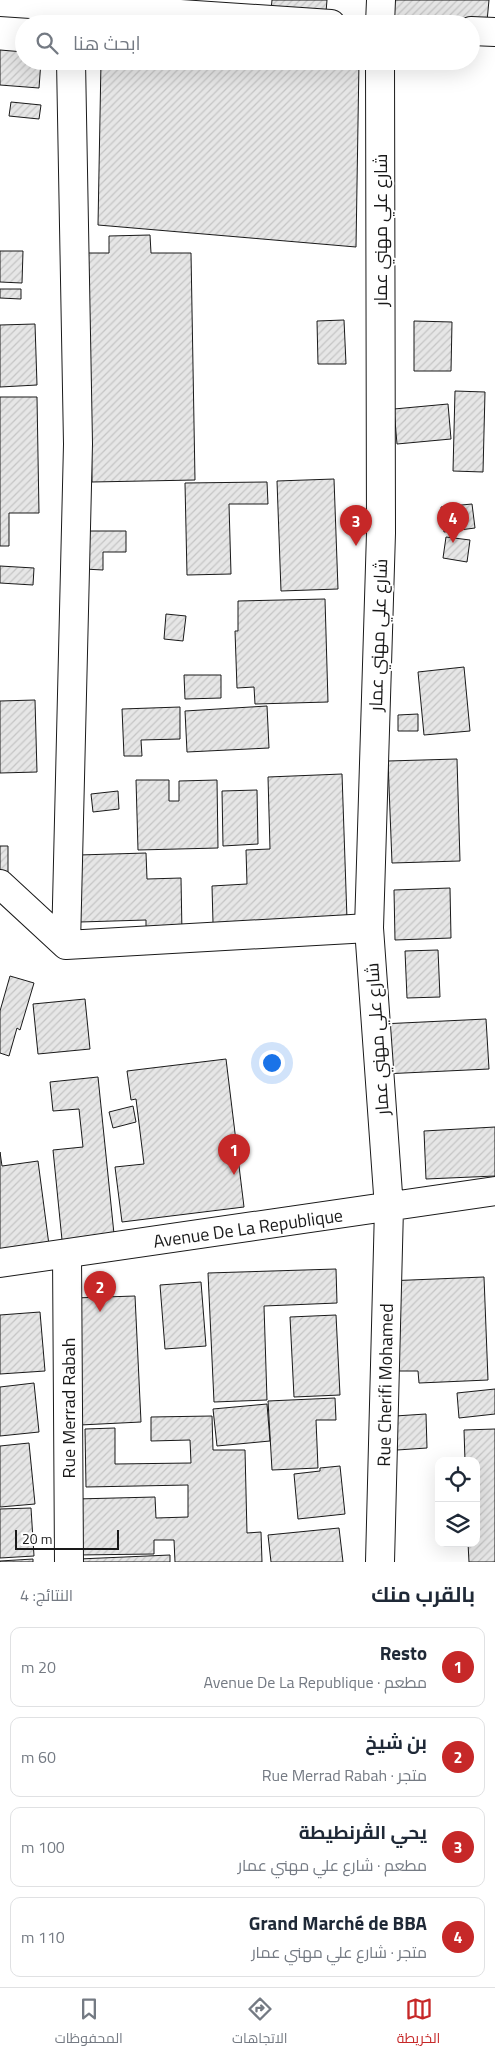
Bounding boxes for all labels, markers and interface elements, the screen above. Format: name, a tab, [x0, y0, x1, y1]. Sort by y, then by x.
search box	[15, 15, 480, 70]
text: ابحث هنا	[73, 28, 141, 57]
icon: search	[33, 29, 61, 57]
street label: شارع علي مهني عمار	[367, 154, 395, 307]
pin: 4	[437, 502, 469, 543]
pin: 3	[340, 505, 372, 546]
street label: شارع علي مهني عمار	[362, 558, 395, 713]
street label: شارع علي مهني عمار	[358, 962, 397, 1117]
your location	[259, 1050, 285, 1076]
pin: 1	[218, 1134, 250, 1175]
street label: Avenue De La Republique	[151, 1201, 345, 1255]
pin: 2	[84, 1271, 116, 1312]
street label: Rue Cherifi Mohamed	[370, 1303, 400, 1467]
street label: Rue Merrad Rabah	[55, 1338, 82, 1478]
map controls	[435, 1457, 480, 1547]
button: locate	[435, 1457, 480, 1502]
button: layers	[435, 1502, 480, 1547]
scale bar	[15, 1527, 119, 1550]
text: 20 m	[22, 1528, 52, 1549]
text: بالقرب منك	[371, 1578, 475, 1610]
text: النتائج: 4	[20, 1583, 73, 1607]
text: Resto	[380, 1638, 427, 1667]
text: 20 m	[21, 1655, 56, 1679]
text: 1	[454, 1655, 462, 1679]
text: مطعم · Avenue De La Republique	[203, 1670, 427, 1694]
text: بن شيخ	[365, 1727, 427, 1756]
text: 60 m	[21, 1745, 56, 1769]
text: 2	[454, 1745, 462, 1769]
text: متجر · Rue Merrad Rabah	[262, 1763, 427, 1787]
text: يحي الڤرنطيطة	[299, 1817, 427, 1846]
text: 100 m	[21, 1835, 65, 1859]
text: 3	[454, 1835, 462, 1859]
text: مطعم · شارع علي مهني عمار	[238, 1853, 427, 1877]
text: Grand Marché de BBA	[249, 1908, 427, 1937]
text: 110 m	[21, 1925, 65, 1949]
text: 4	[454, 1925, 462, 1949]
text: متجر · شارع علي مهني عمار	[251, 1940, 427, 1964]
tab: المحفوظات	[55, 1995, 123, 2051]
tab: الاتجاهات	[232, 1995, 287, 2051]
tab: الخريطة	[397, 1995, 440, 2051]

